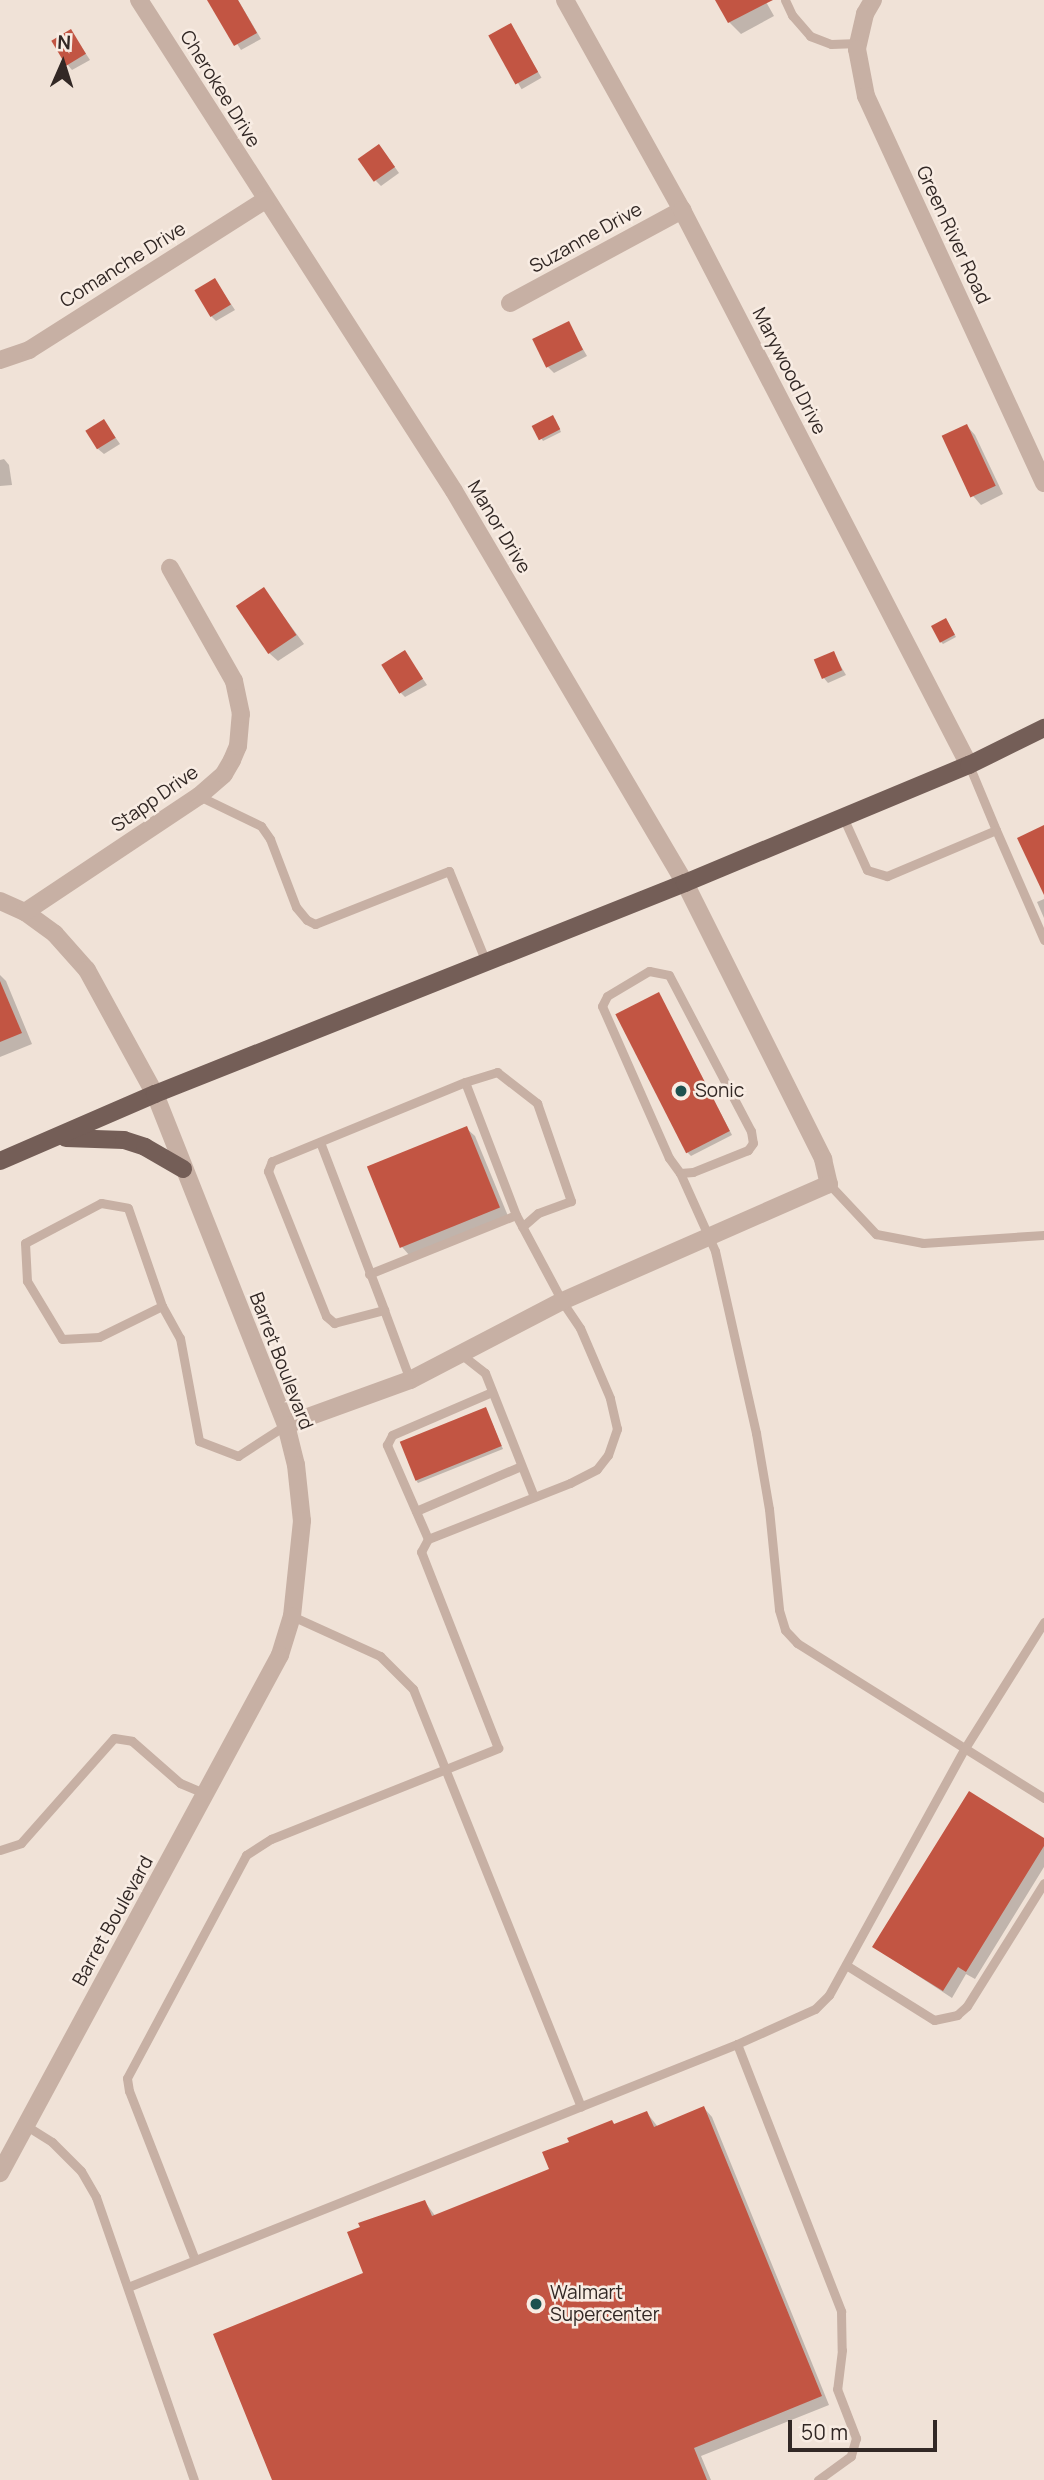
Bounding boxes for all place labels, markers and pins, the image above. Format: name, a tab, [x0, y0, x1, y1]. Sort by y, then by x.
place label: Sonic	[695, 1080, 744, 1102]
marker: Sonic	[673, 1083, 689, 1099]
place label: Walmart Supercenter	[550, 2282, 660, 2326]
marker: Walmart Supercenter	[528, 2296, 544, 2312]

